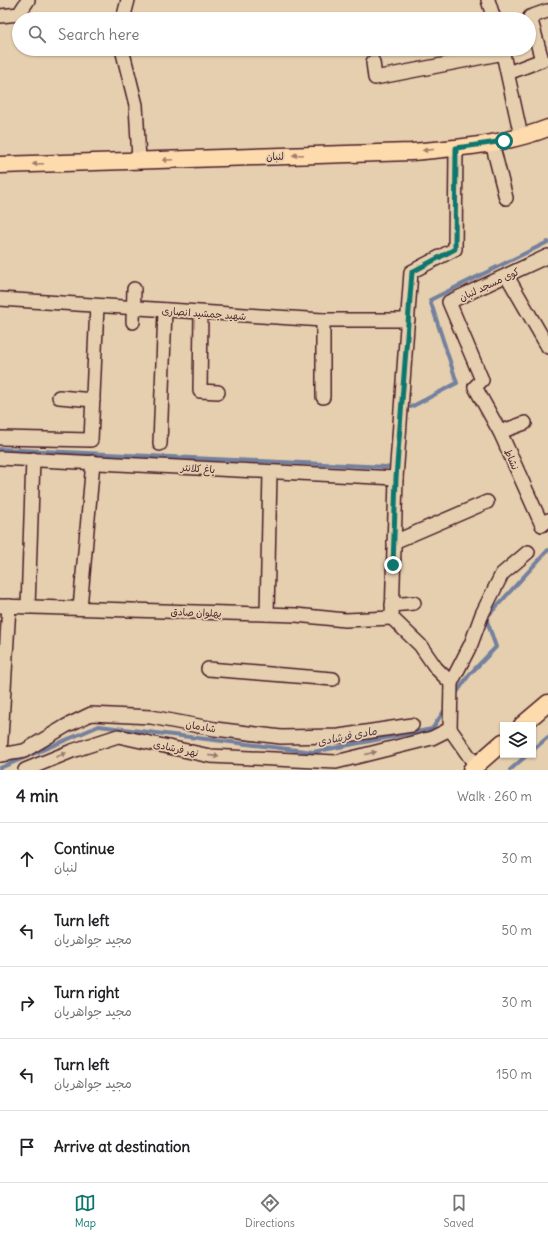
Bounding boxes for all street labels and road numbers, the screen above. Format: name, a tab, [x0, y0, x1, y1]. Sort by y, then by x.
street label: لنبان	[266, 150, 284, 163]
street label: کوی مسجد لنبان	[457, 265, 521, 304]
street label: شهید جمشید انصاری	[161, 304, 247, 323]
street label: نشاط	[501, 447, 522, 472]
street label: باغ کلانتر	[179, 461, 216, 477]
street label: پهلوان صادق	[170, 605, 222, 620]
street label: شادمان	[185, 717, 217, 736]
street label: نهر فرشادی	[152, 737, 200, 760]

